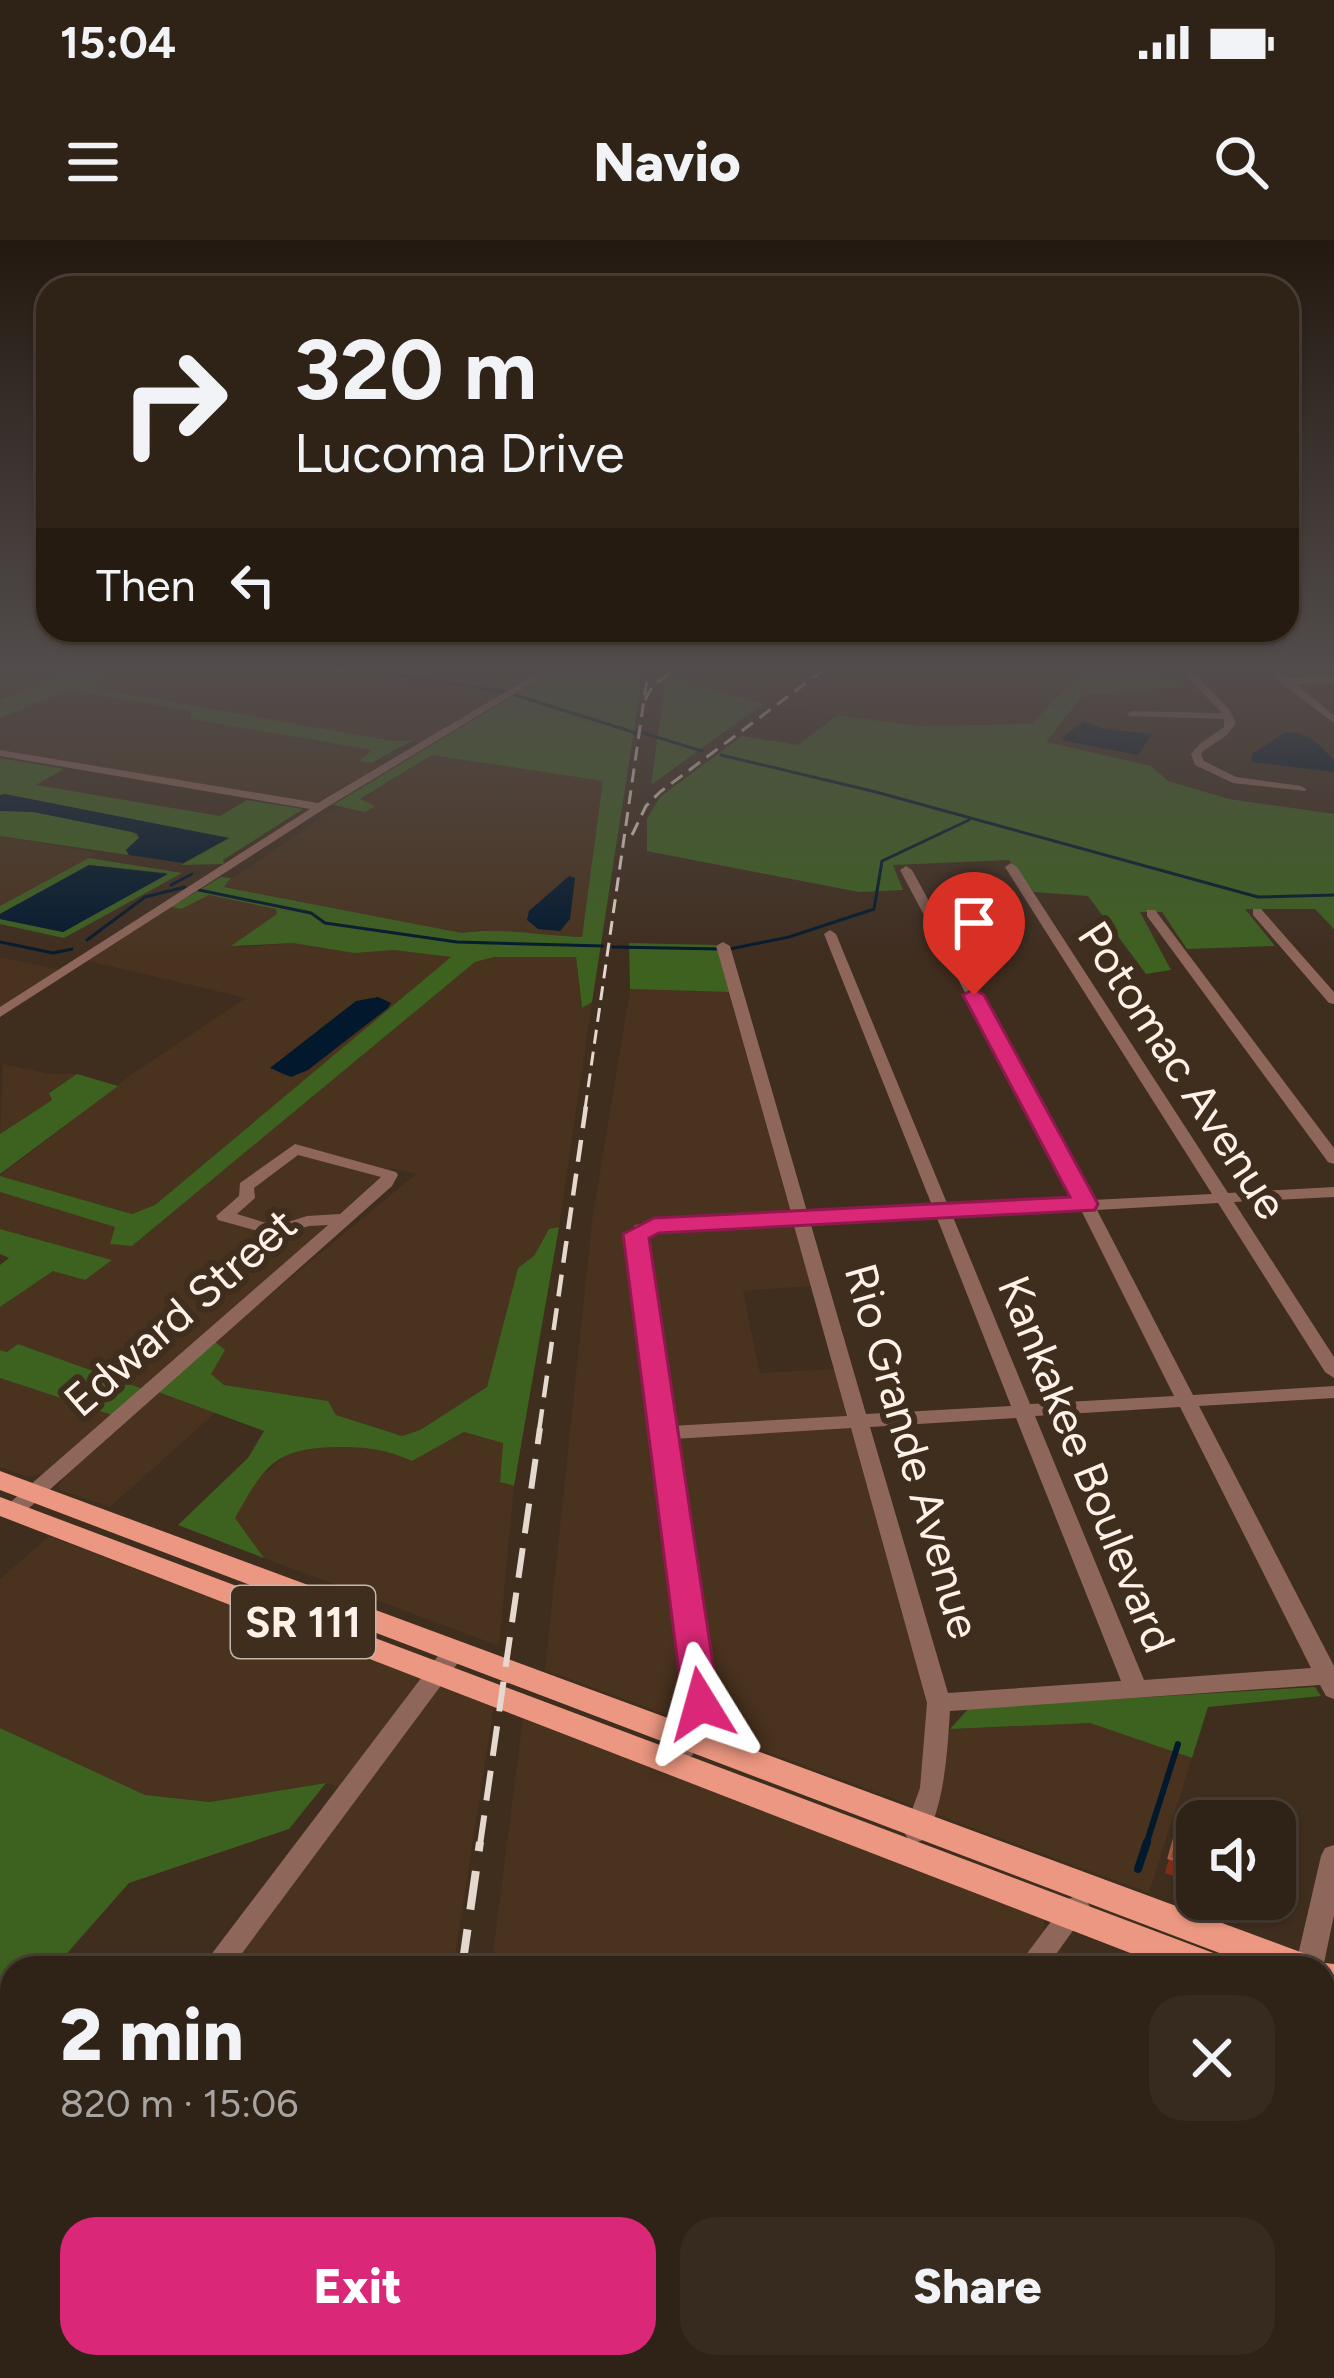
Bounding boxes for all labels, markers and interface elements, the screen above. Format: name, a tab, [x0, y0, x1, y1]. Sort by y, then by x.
text: 15:04	[60, 15, 176, 69]
icon: menu	[60, 129, 126, 195]
icon: search	[1208, 129, 1274, 195]
text: Navio	[593, 130, 741, 195]
text: 320 m	[294, 319, 537, 420]
icon: right	[96, 324, 252, 480]
text: Lucoma Drive	[294, 421, 624, 486]
icon: left	[220, 552, 286, 618]
text: Then	[96, 558, 196, 612]
pin	[923, 872, 1025, 995]
icon: arrive	[941, 890, 1007, 956]
street label: Potomac Avenue	[1067, 911, 1299, 1229]
street label: Edward Street	[53, 1197, 307, 1427]
street label: Rio Grande Avenue	[834, 1257, 992, 1645]
street label: Kankakee Boulevard	[987, 1268, 1187, 1660]
road number: SR 111	[231, 1586, 375, 1658]
position arrow	[638, 1641, 764, 1767]
map controls	[1176, 1800, 1296, 1920]
button: sound	[1176, 1800, 1296, 1920]
text: 2 min	[60, 1992, 244, 2078]
button: close	[1149, 1995, 1275, 2121]
text: 820 m · 15:06	[60, 2080, 298, 2127]
button: Exit	[60, 2217, 656, 2355]
button: Share	[680, 2217, 1275, 2355]

